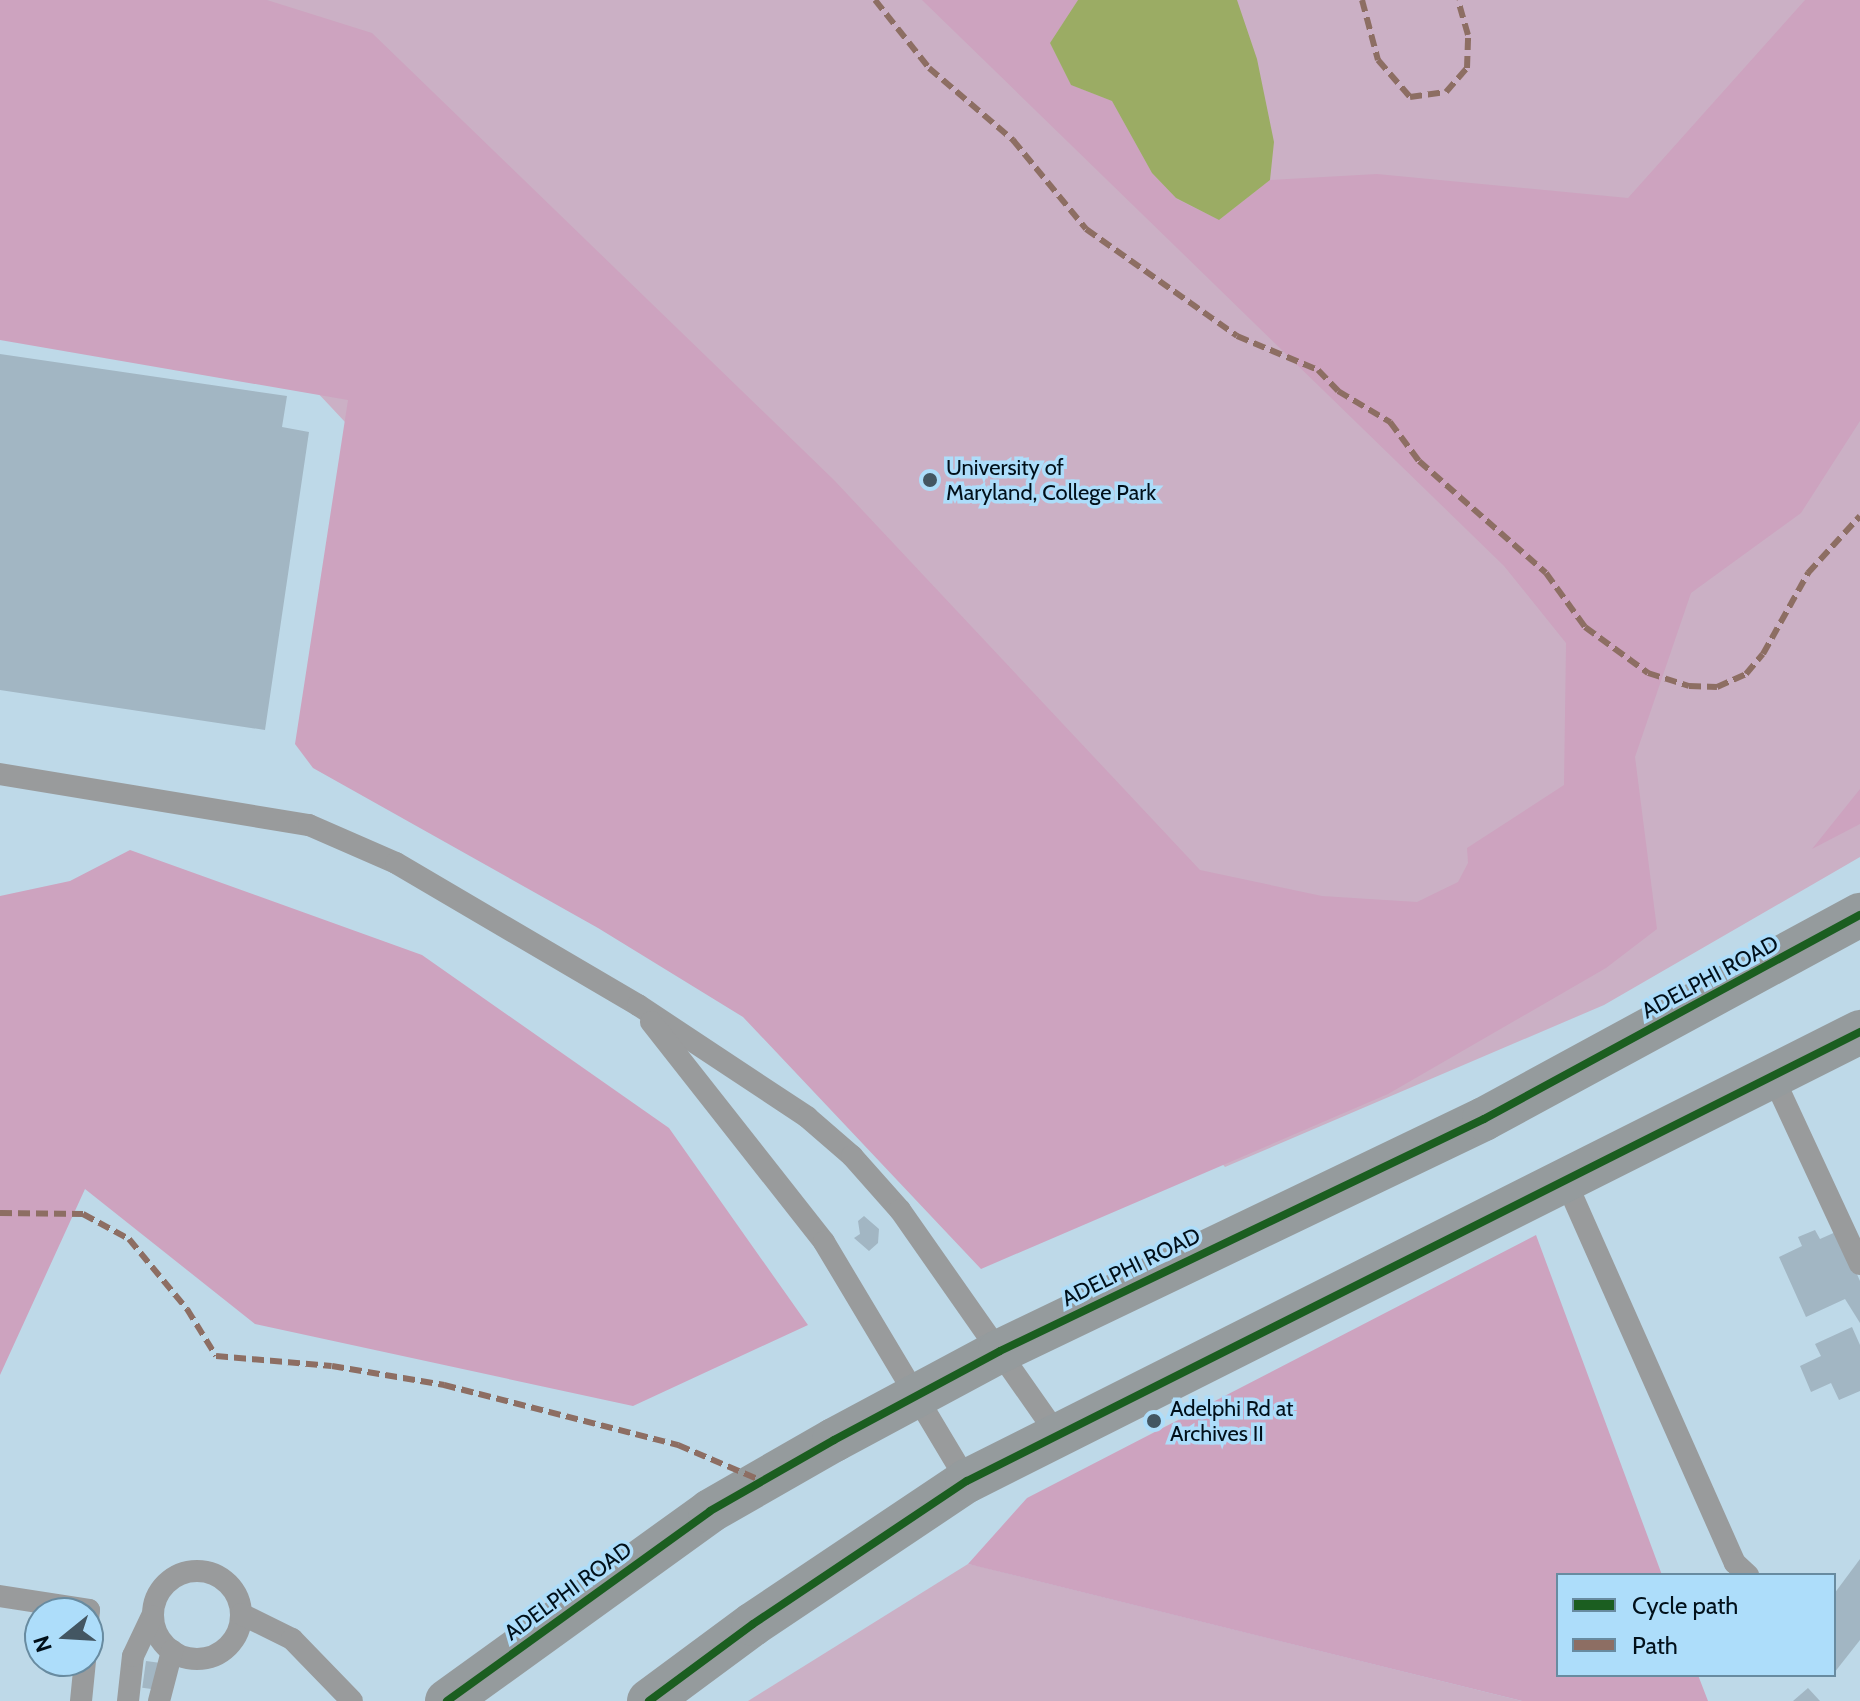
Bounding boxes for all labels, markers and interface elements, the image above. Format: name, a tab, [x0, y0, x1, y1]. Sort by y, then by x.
place label: University of Maryland, College Park	[946, 454, 1156, 506]
marker: University of Maryland, College Park	[921, 471, 939, 489]
street label: ADELPHI ROAD	[1637, 930, 1783, 1024]
street label: ADELPHI ROAD	[1057, 1222, 1205, 1312]
place label: Adelphi Rd at Archives II	[1170, 1395, 1294, 1446]
marker: Adelphi Rd at Archives II	[1145, 1412, 1163, 1430]
street label: ADELPHI ROAD	[499, 1536, 637, 1646]
legend	[1556, 1573, 1836, 1677]
text: Cycle path	[1632, 1591, 1738, 1620]
north arrow	[24, 1597, 104, 1677]
text: Path	[1632, 1631, 1678, 1660]
text: N	[27, 1632, 58, 1656]

